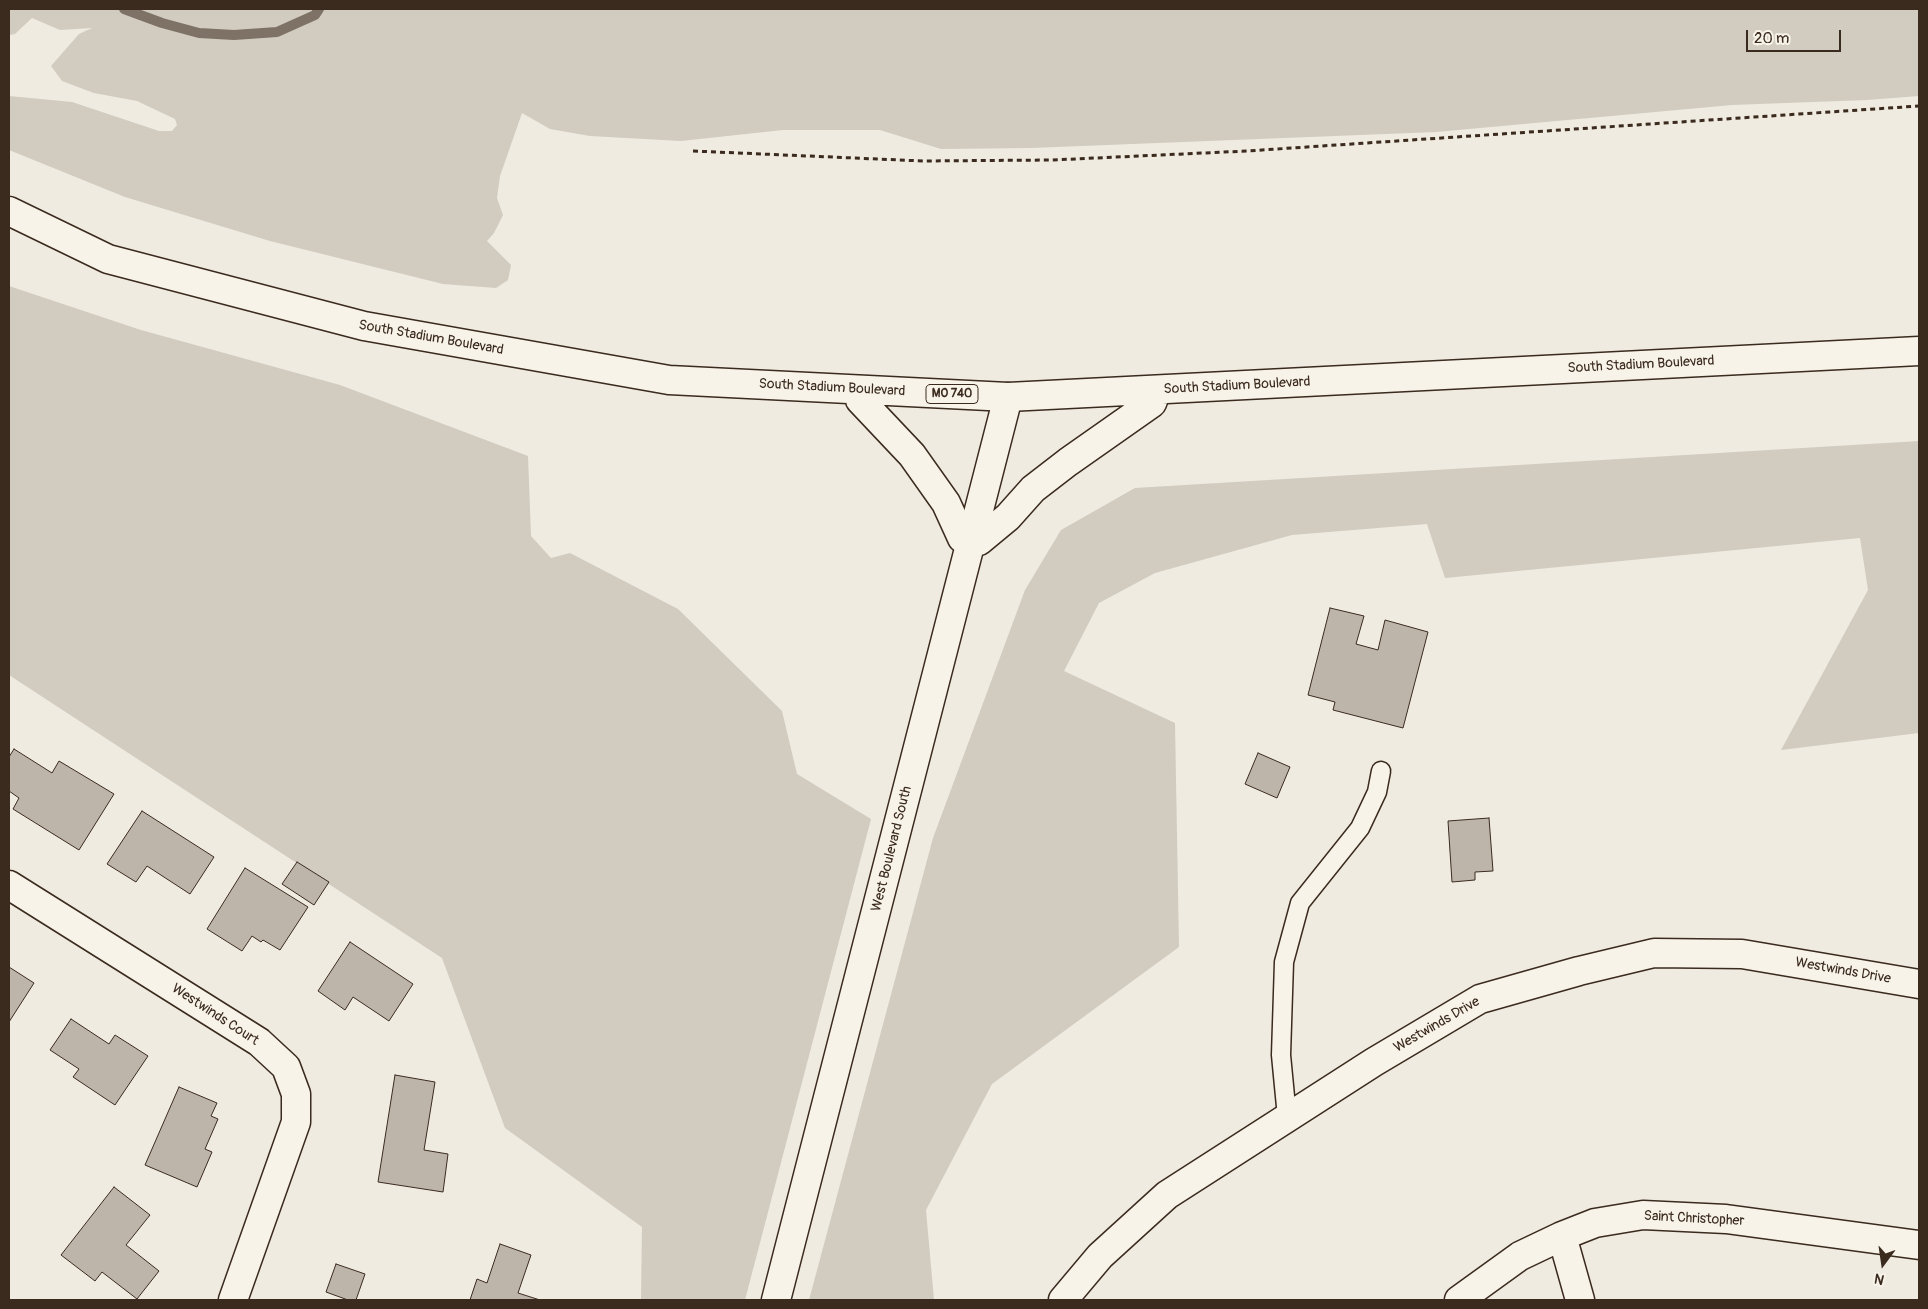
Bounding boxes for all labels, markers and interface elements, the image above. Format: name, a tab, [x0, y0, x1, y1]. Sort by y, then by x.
scale bar	[1748, 20, 1843, 52]
text: 20 m	[1754, 29, 1789, 48]
street label: South Stadium Boulevard	[357, 317, 505, 359]
street label: South Stadium Boulevard	[1567, 353, 1715, 377]
street label: South Stadium Boulevard	[1163, 374, 1311, 398]
street label: South Stadium Boulevard	[758, 376, 906, 400]
road number: MO 740	[926, 384, 978, 404]
street label: West Boulevard South	[868, 784, 916, 914]
street label: Westwinds Drive	[1794, 954, 1892, 988]
street label: Westwinds Court	[168, 981, 262, 1049]
street label: Westwinds Drive	[1391, 994, 1483, 1056]
street label: Saint Christopher	[1643, 1208, 1745, 1230]
north arrow	[1858, 1239, 1908, 1289]
text: N	[1873, 1270, 1886, 1288]

